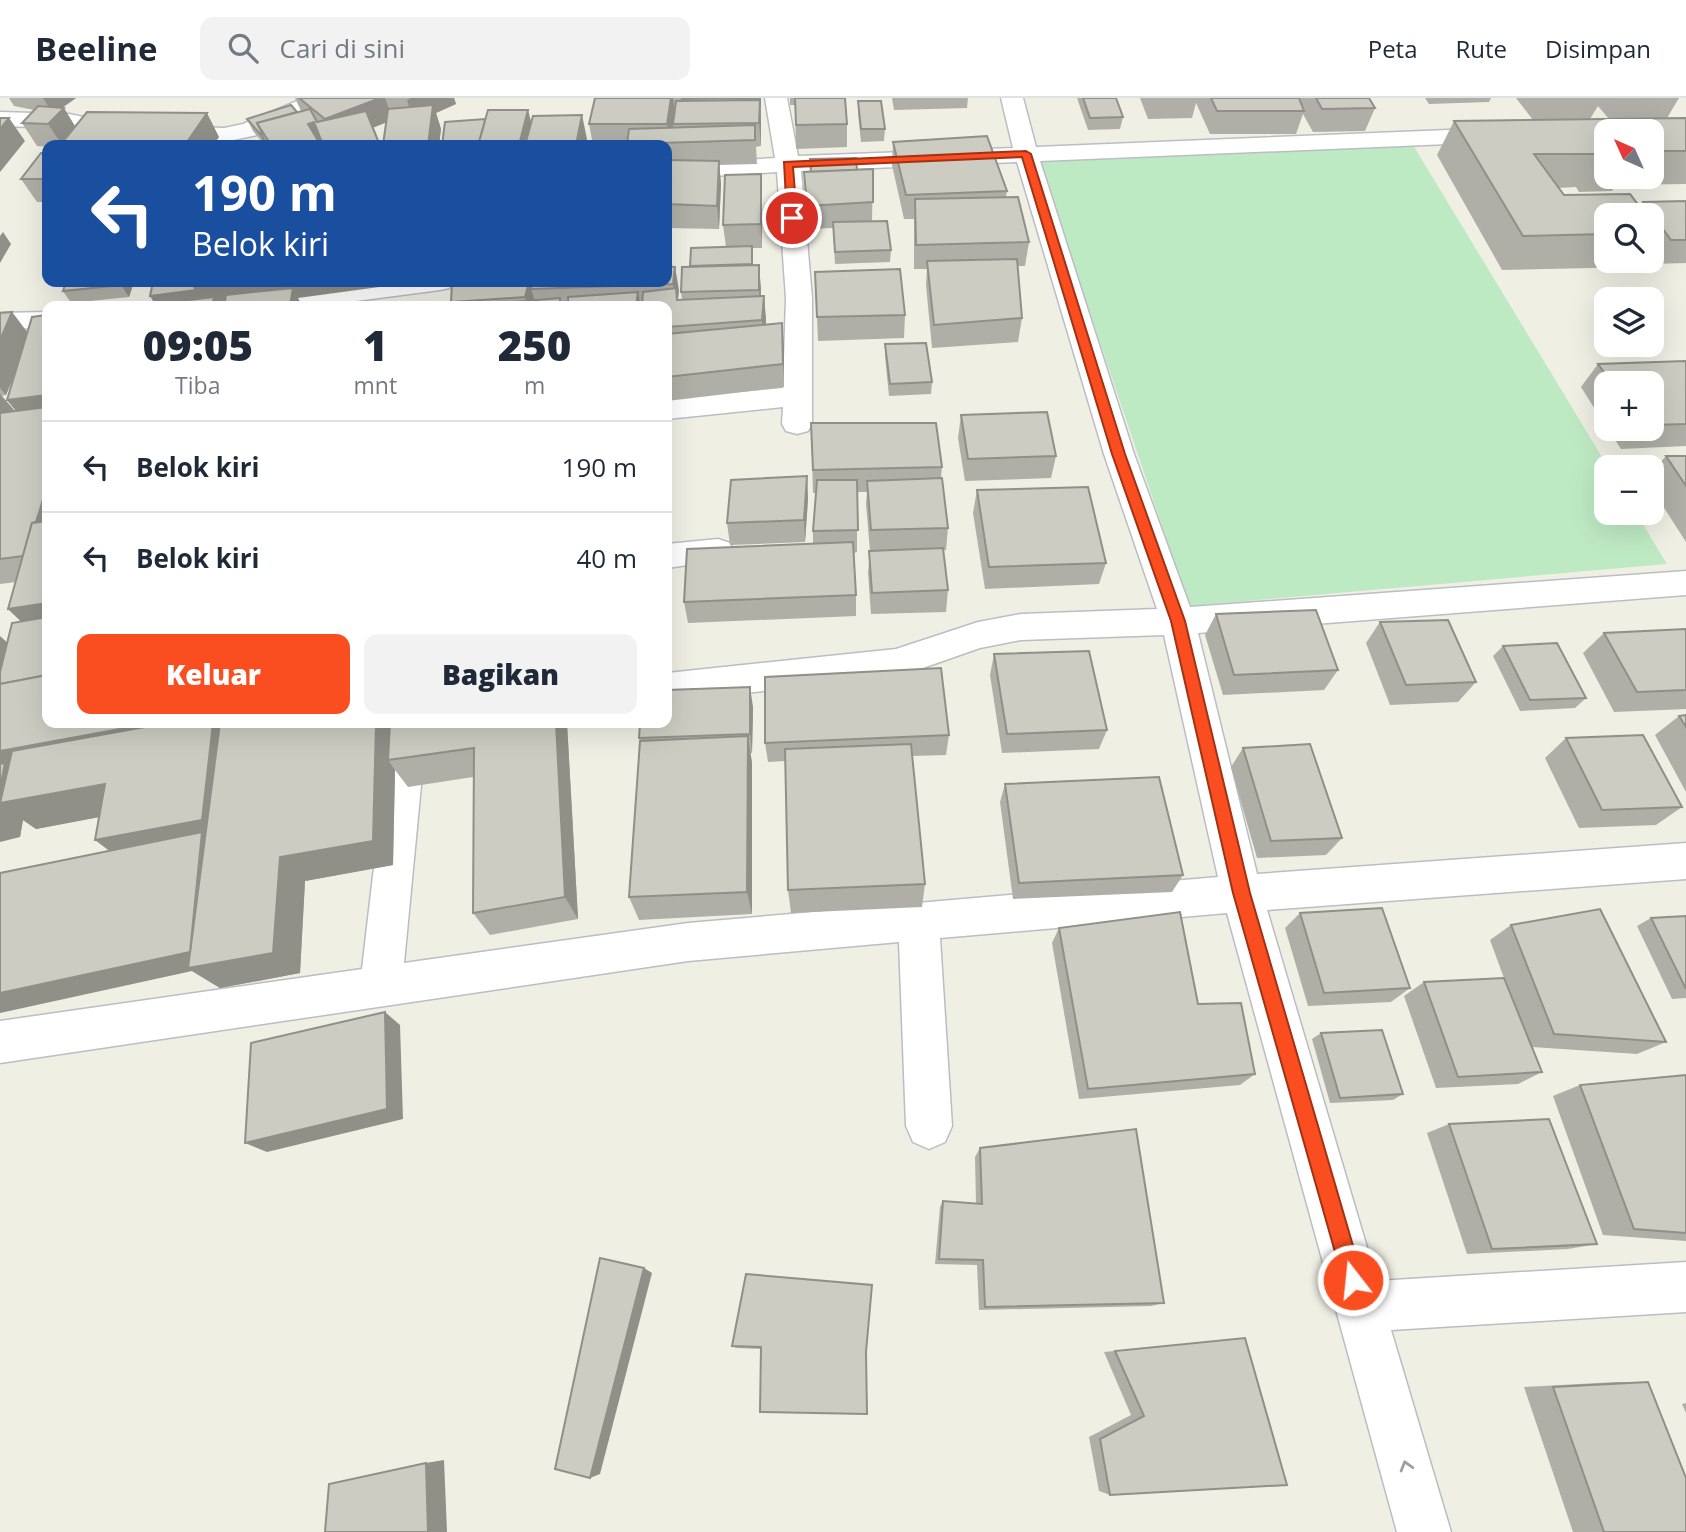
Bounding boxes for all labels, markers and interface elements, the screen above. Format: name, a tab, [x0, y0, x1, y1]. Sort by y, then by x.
search box	[200, 17, 690, 80]
text: Beeline	[35, 26, 158, 71]
icon: search	[224, 29, 262, 67]
text: Cari di sini	[280, 30, 405, 66]
text: Peta	[1368, 32, 1418, 65]
text: Rute	[1456, 32, 1507, 65]
text: Disimpan	[1545, 32, 1651, 65]
north arrow	[1594, 119, 1664, 189]
map controls	[1594, 119, 1664, 525]
text: 190 m	[192, 159, 337, 225]
icon: left	[77, 168, 168, 259]
pin	[762, 188, 822, 248]
icon: arrive	[773, 199, 811, 237]
button: search	[1594, 203, 1664, 273]
text: Belok kiri	[192, 222, 329, 265]
button: layers	[1594, 287, 1664, 357]
text: 09:05	[142, 316, 253, 373]
text: 1	[363, 316, 388, 373]
text: 250	[498, 316, 571, 373]
text: Tiba	[175, 369, 220, 401]
text: mnt	[354, 369, 397, 401]
text: m	[524, 369, 545, 401]
button: +	[1594, 371, 1664, 441]
icon: left	[77, 448, 115, 486]
text: Belok kiri	[136, 449, 260, 485]
text: 190 m	[562, 449, 637, 485]
button: −	[1594, 455, 1664, 525]
icon: left	[77, 539, 115, 577]
text: Belok kiri	[136, 540, 260, 576]
text: 40 m	[576, 540, 637, 576]
button: Keluar	[77, 634, 350, 714]
button: Bagikan	[364, 634, 637, 714]
position arrow	[1316, 1243, 1390, 1317]
one-way arrow	[1399, 1461, 1414, 1473]

